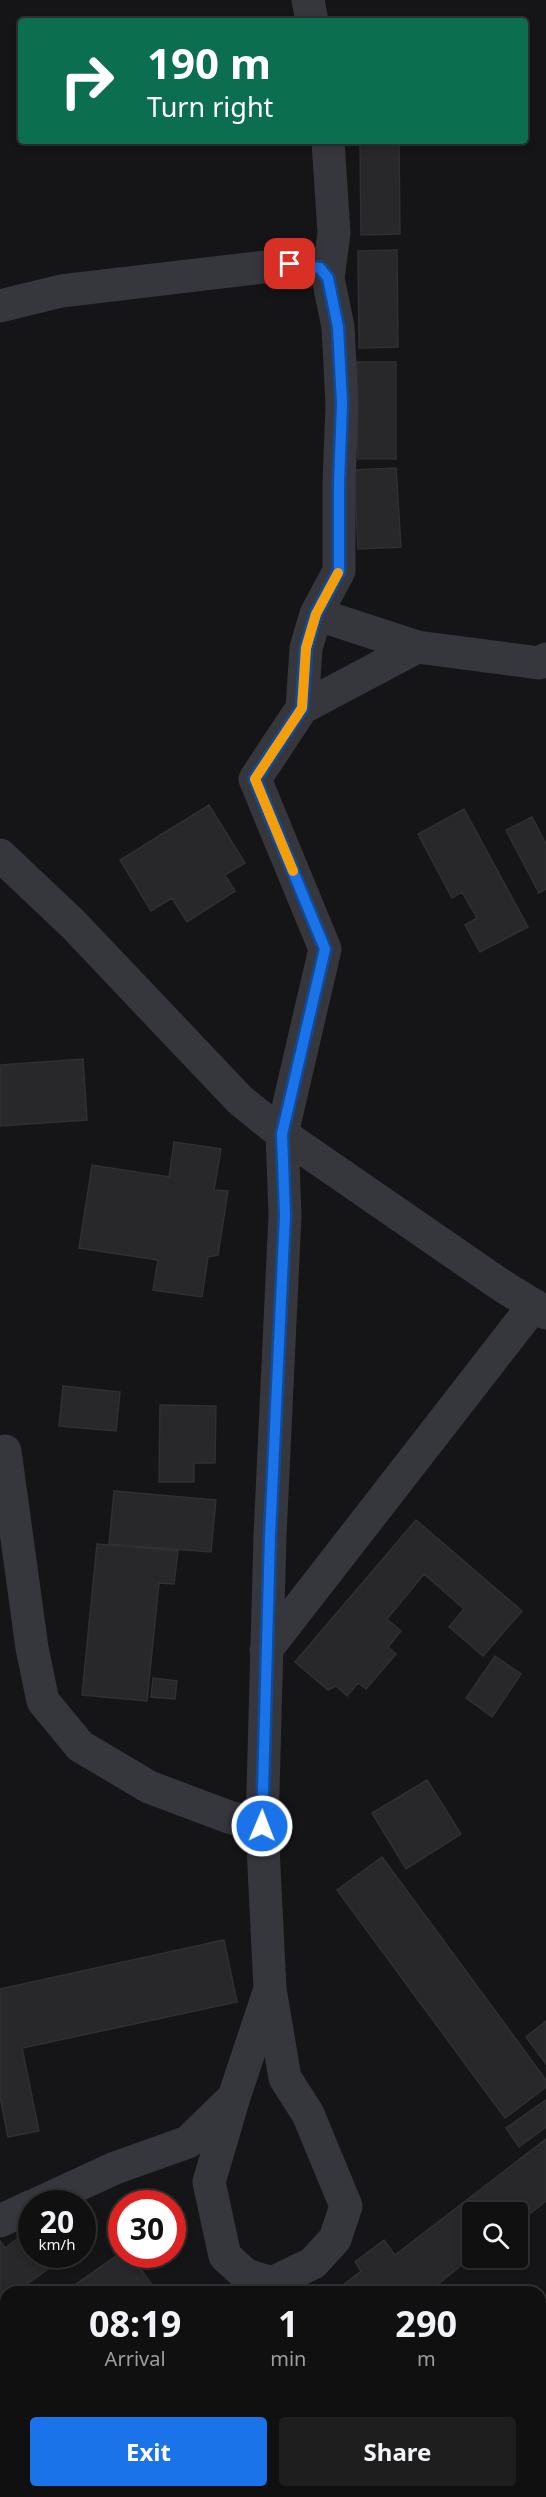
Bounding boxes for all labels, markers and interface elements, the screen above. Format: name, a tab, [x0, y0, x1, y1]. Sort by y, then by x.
text: 190 m	[147, 34, 271, 91]
icon: right	[48, 42, 126, 120]
text: Turn right	[147, 88, 273, 125]
pin	[264, 238, 315, 289]
icon: arrive	[273, 247, 306, 280]
position arrow	[230, 1794, 294, 1858]
speed limit sign: 30	[108, 2190, 186, 2268]
text: 20	[40, 2201, 74, 2242]
map controls	[462, 2202, 528, 2268]
button: search	[462, 2202, 528, 2268]
text: km/h	[39, 2234, 75, 2254]
text: 08:19	[89, 2299, 181, 2348]
text: 1	[278, 2299, 299, 2348]
text: 290	[395, 2299, 457, 2348]
text: Arrival	[105, 2345, 166, 2372]
text: min	[270, 2345, 306, 2372]
text: m	[417, 2345, 436, 2372]
button: Exit	[30, 2417, 267, 2486]
button: Share	[279, 2417, 516, 2486]

